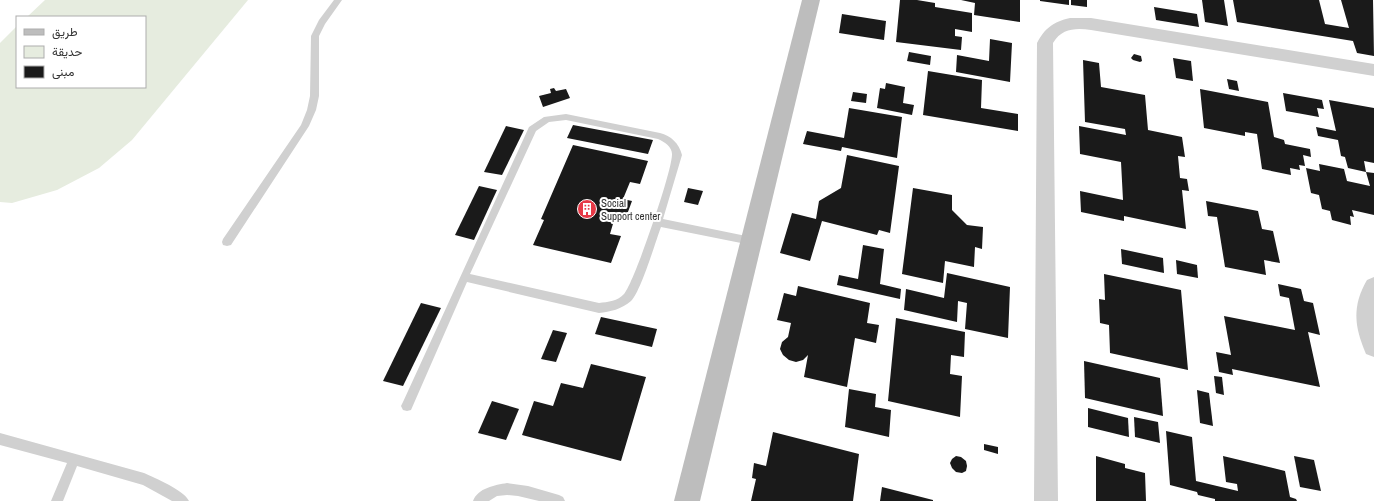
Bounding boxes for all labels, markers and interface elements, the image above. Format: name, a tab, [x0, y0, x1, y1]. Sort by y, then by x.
legend	[16, 16, 146, 88]
text: طريق	[52, 24, 78, 40]
text: حديقة	[52, 44, 82, 60]
text: مبنى	[52, 64, 74, 80]
place label: Social Support center	[601, 196, 660, 223]
building icon: Social Support center	[576, 198, 598, 220]

